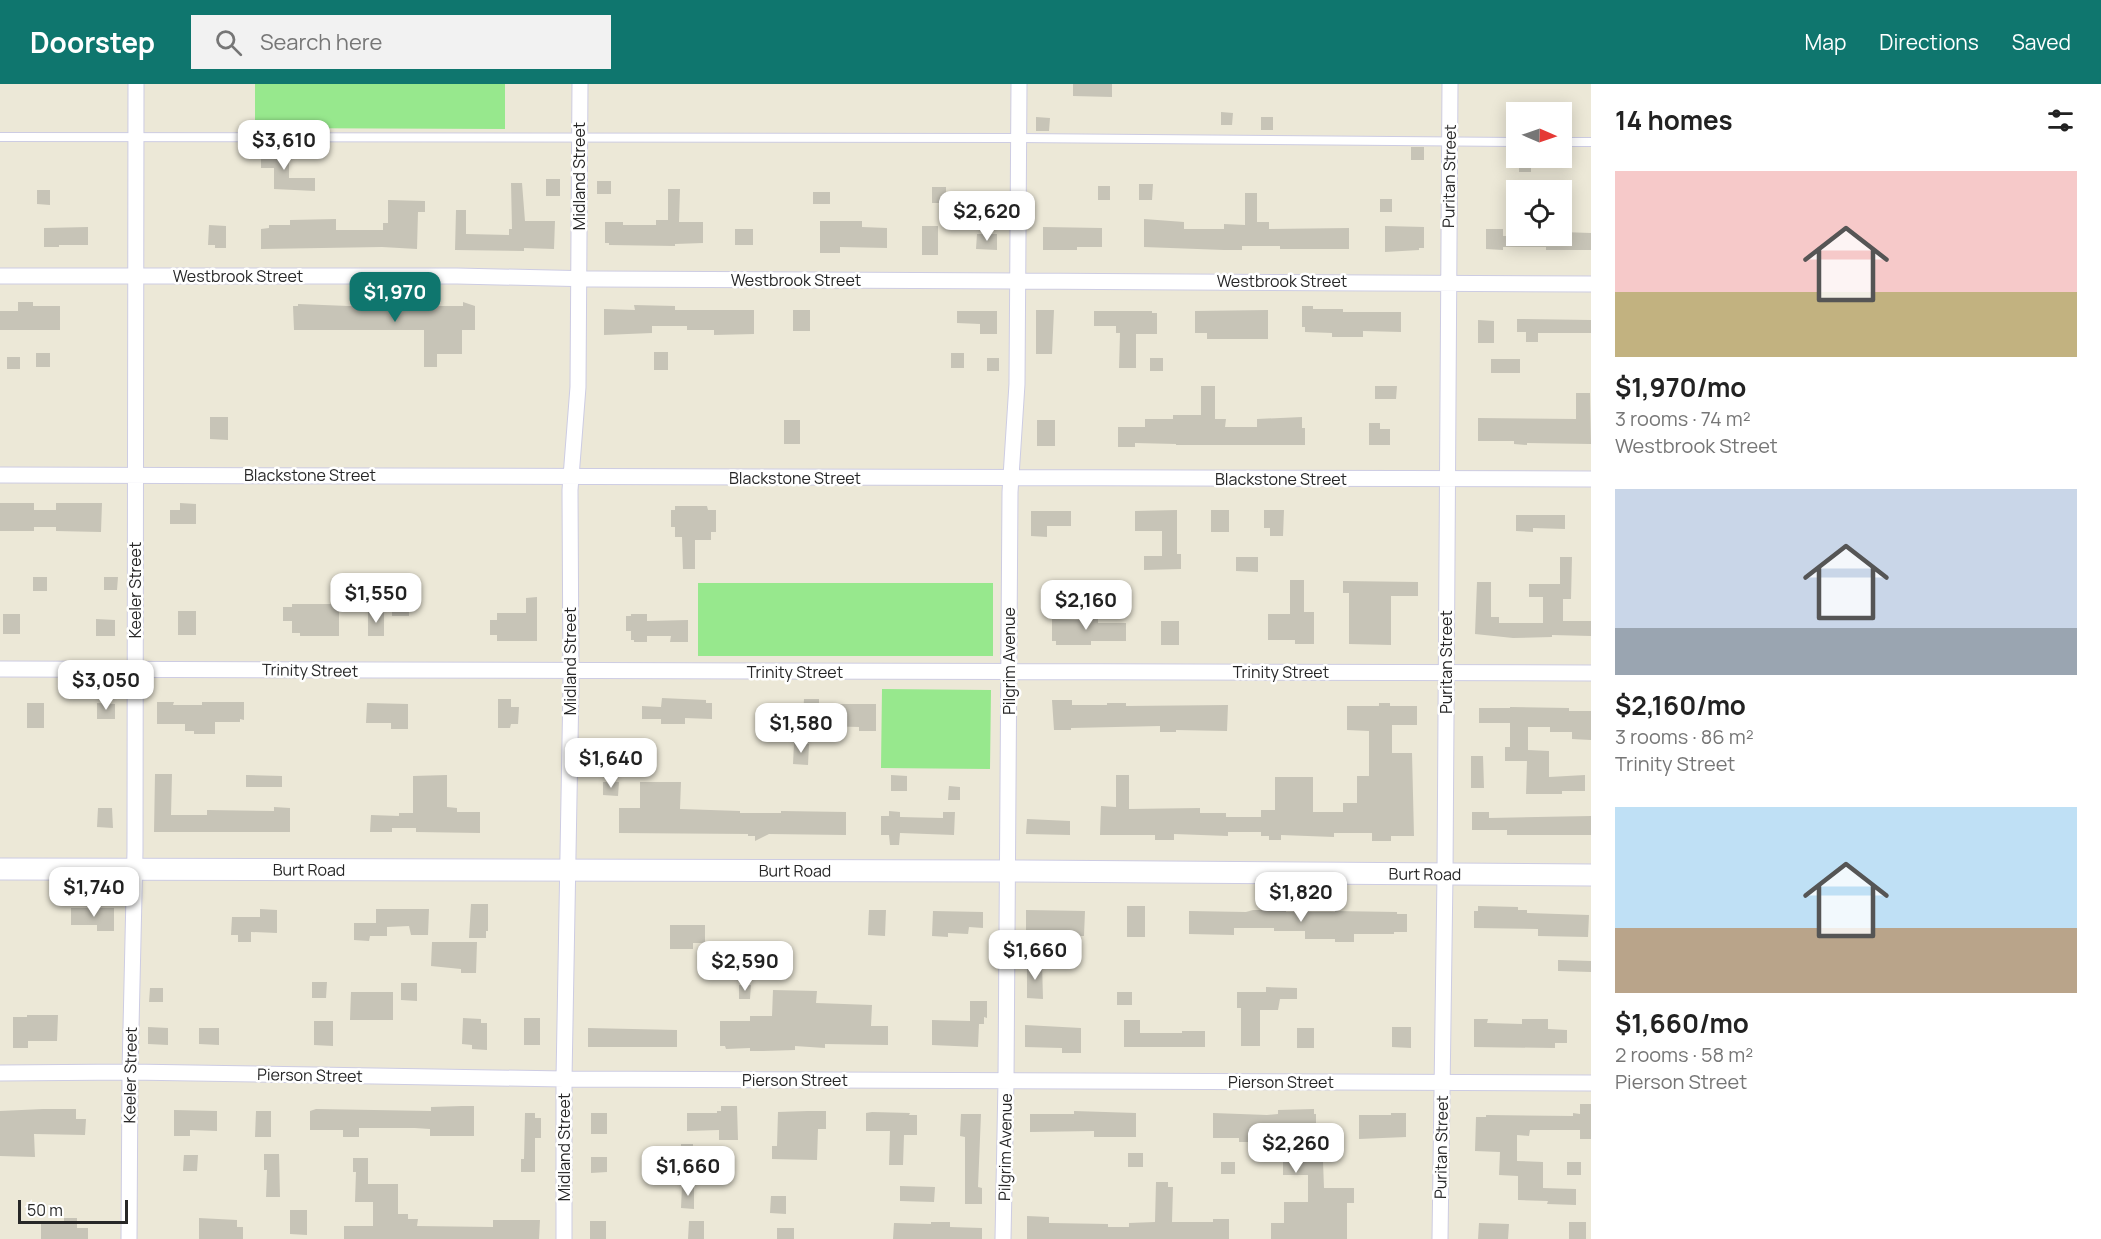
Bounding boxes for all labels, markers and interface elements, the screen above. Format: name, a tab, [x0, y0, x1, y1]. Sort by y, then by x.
search box	[191, 15, 611, 69]
text: Doorstep	[30, 23, 155, 61]
icon: search	[212, 26, 245, 59]
text: Search here	[260, 27, 382, 57]
text: Map	[1805, 28, 1846, 56]
text: Directions	[1879, 28, 1979, 56]
text: Saved	[2012, 28, 2071, 56]
north arrow	[1506, 102, 1572, 168]
map controls	[1506, 102, 1572, 246]
text: 14 homes	[1615, 102, 1733, 138]
icon: filters	[2044, 104, 2077, 137]
pin: $3,610	[235, 120, 333, 171]
street label: Midland Street	[568, 122, 590, 230]
street label: Puritan Street	[1437, 124, 1461, 228]
text: $3,610	[252, 126, 316, 153]
button: locate	[1506, 180, 1572, 246]
pin: $2,620	[938, 191, 1036, 242]
text: $2,620	[953, 197, 1021, 224]
icon: home	[1792, 210, 1900, 318]
street label: Westbrook Street	[173, 265, 303, 287]
street label: Westbrook Street	[731, 269, 861, 291]
street label: Westbrook Street	[1217, 270, 1347, 292]
pin: $1,970	[346, 272, 444, 323]
text: $1,970	[364, 278, 426, 305]
text: $1,970/mo	[1615, 369, 1746, 405]
text: 3 rooms · 74 m²	[1615, 405, 1751, 432]
text: Westbrook Street	[1615, 432, 1778, 459]
street label: Blackstone Street	[244, 464, 376, 486]
street label: Blackstone Street	[729, 467, 861, 489]
street label: Blackstone Street	[1215, 468, 1347, 490]
icon: home	[1792, 528, 1900, 636]
street label: Keeler Street	[124, 542, 146, 638]
pin: $1,550	[327, 573, 425, 624]
text: $1,550	[344, 579, 408, 606]
pin: $2,160	[1037, 580, 1135, 631]
text: $2,160	[1055, 586, 1117, 613]
street label: Midland Street	[559, 607, 581, 715]
street label: Pilgrim Avenue	[998, 607, 1020, 715]
street label: Puritan Street	[1435, 610, 1457, 714]
street label: Trinity Street	[262, 658, 358, 682]
pin: $3,050	[57, 660, 155, 711]
street label: Trinity Street	[747, 661, 843, 683]
street label: Trinity Street	[1233, 661, 1329, 683]
text: $3,050	[72, 666, 140, 693]
text: $2,160/mo	[1615, 687, 1746, 723]
pin: $1,580	[752, 703, 850, 754]
text: $1,580	[769, 709, 833, 736]
text: 3 rooms · 86 m²	[1615, 723, 1754, 750]
pin: $1,640	[562, 738, 660, 789]
text: $1,640	[579, 744, 643, 771]
text: Trinity Street	[1615, 750, 1735, 777]
icon: home	[1792, 846, 1900, 954]
street label: Burt Road	[273, 859, 345, 881]
street label: Burt Road	[759, 859, 831, 882]
street label: Burt Road	[1389, 863, 1461, 885]
pin: $1,740	[45, 867, 143, 918]
pin: $1,820	[1252, 872, 1350, 923]
text: $1,740	[63, 873, 125, 900]
text: $1,820	[1269, 878, 1333, 905]
pin: $1,660	[986, 930, 1084, 981]
text: $1,660	[1003, 936, 1067, 963]
pin: $2,590	[696, 941, 794, 992]
text: $2,590	[711, 947, 779, 974]
text: $1,660/mo	[1615, 1005, 1749, 1041]
street label: Keeler Street	[118, 1027, 142, 1123]
text: 2 rooms · 58 m²	[1615, 1041, 1753, 1068]
street label: Pierson Street	[257, 1063, 363, 1087]
text: Pierson Street	[1615, 1068, 1747, 1095]
street label: Pierson Street	[742, 1069, 848, 1091]
street label: Pierson Street	[1228, 1071, 1334, 1093]
street label: Midland Street	[553, 1093, 575, 1201]
street label: Pilgrim Avenue	[993, 1093, 1017, 1201]
street label: Puritan Street	[1429, 1095, 1453, 1199]
pin: $2,260	[1247, 1123, 1345, 1174]
text: $2,260	[1262, 1129, 1330, 1156]
pin: $1,660	[639, 1146, 737, 1197]
text: $1,660	[656, 1152, 720, 1179]
scale bar	[18, 1197, 128, 1224]
text: 50 m	[27, 1199, 63, 1221]

